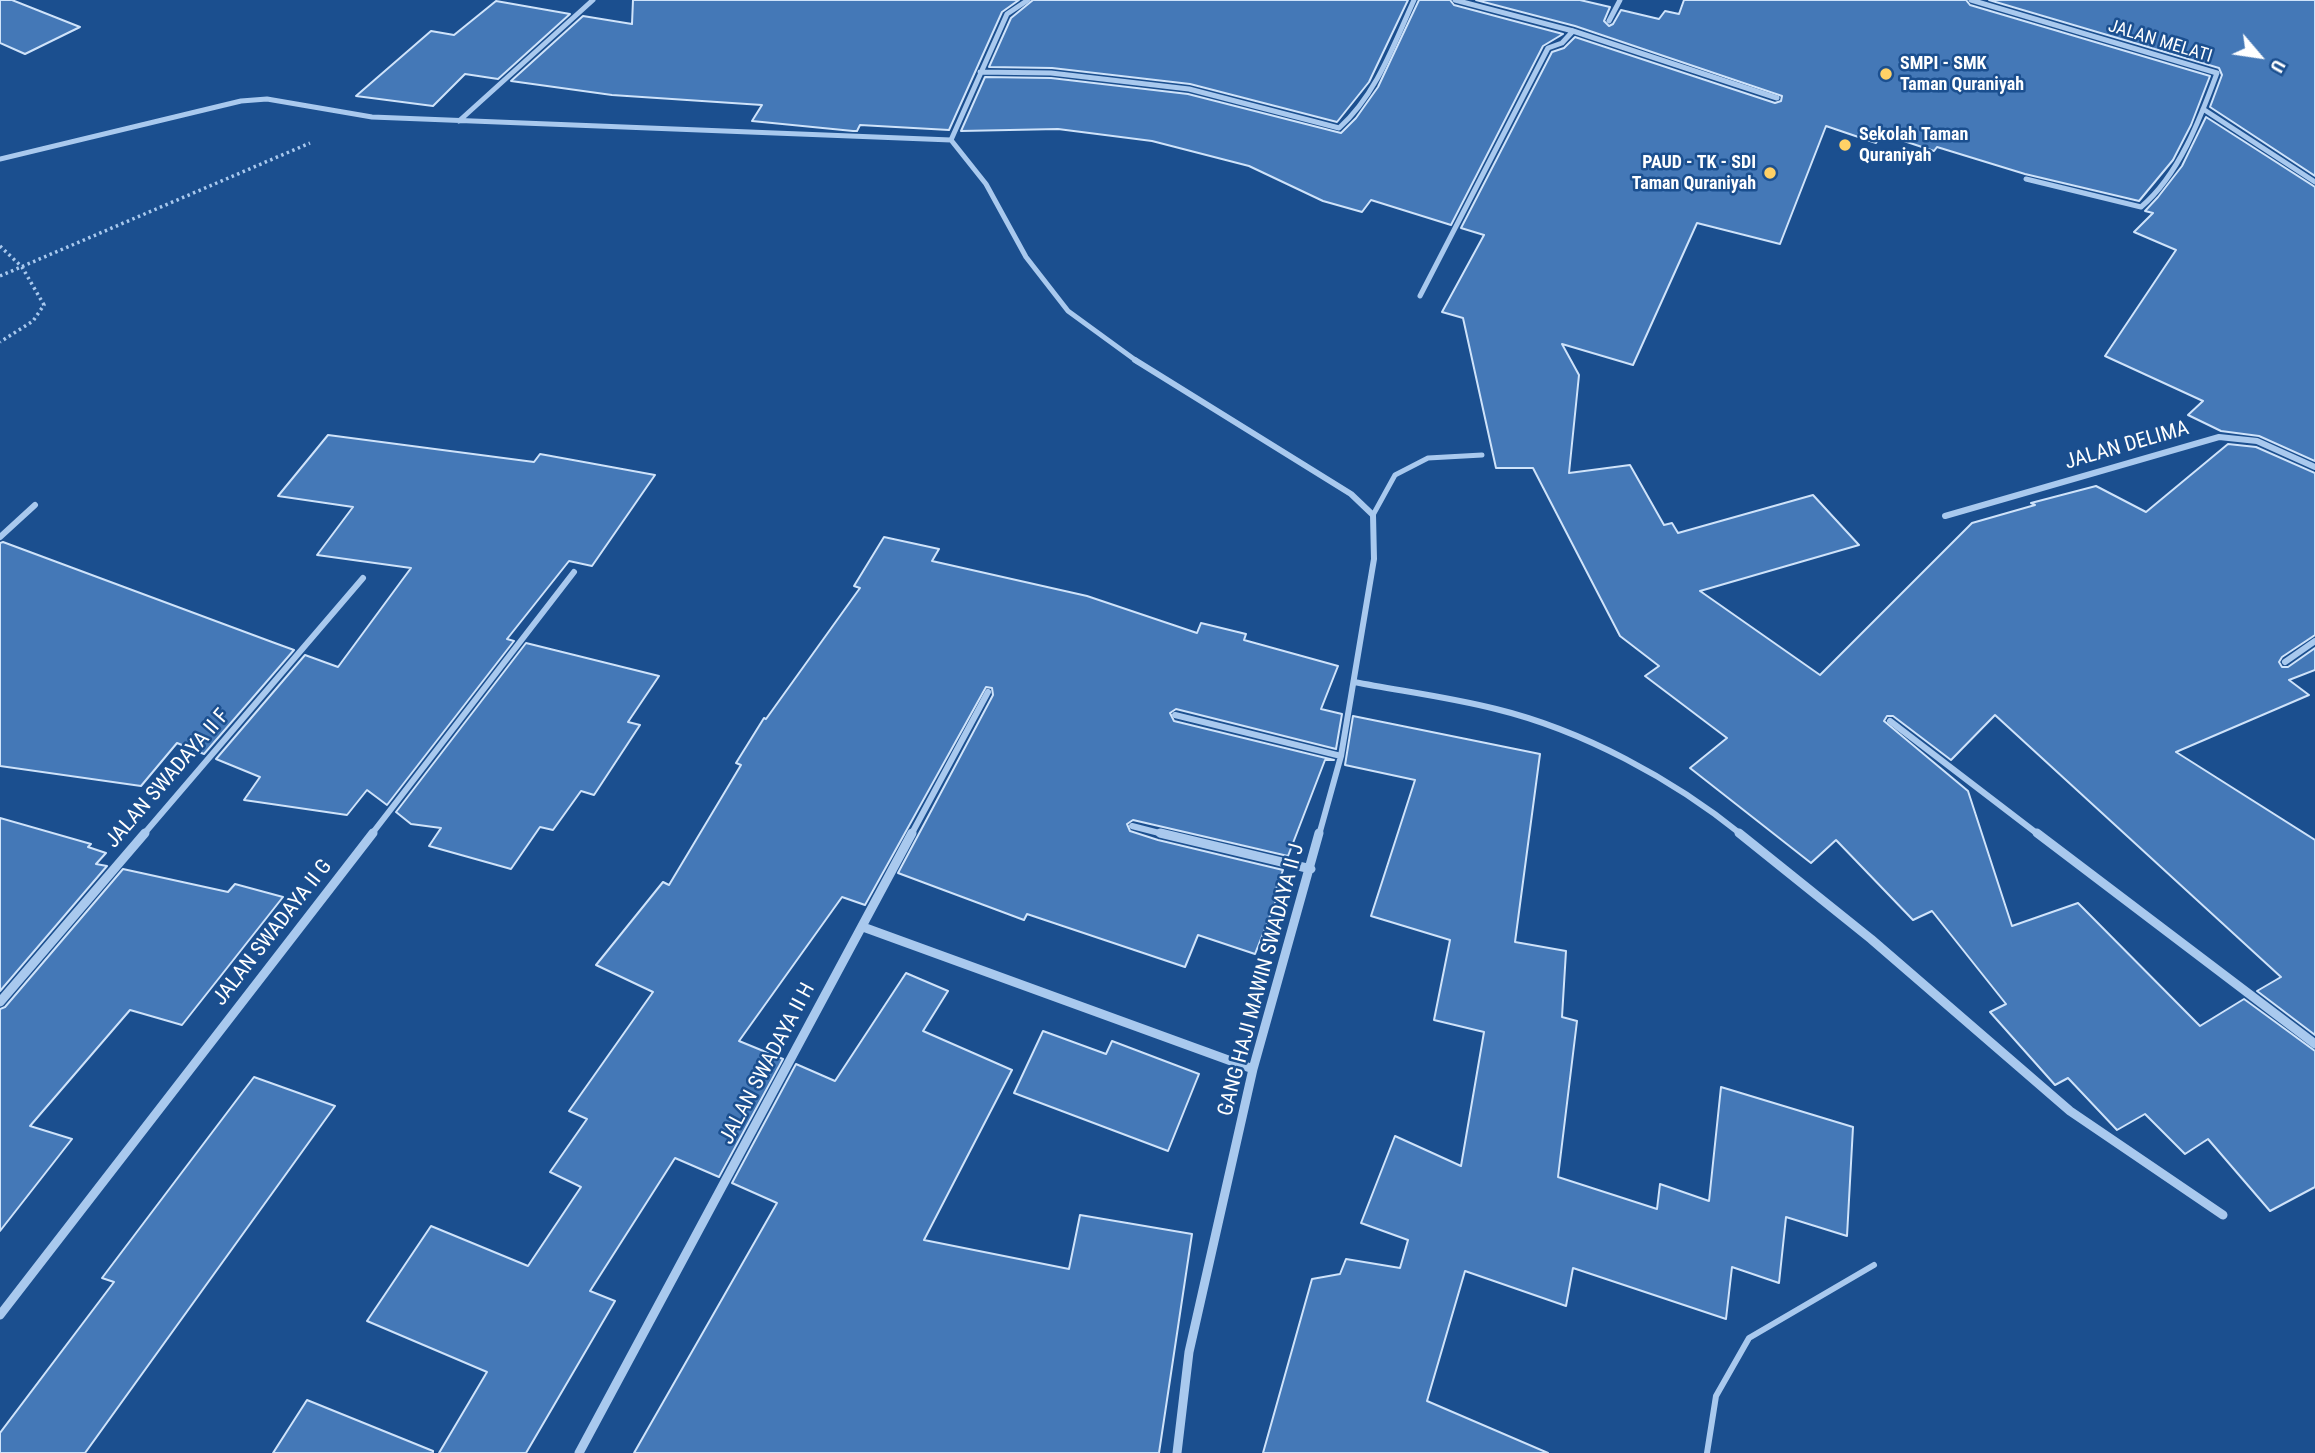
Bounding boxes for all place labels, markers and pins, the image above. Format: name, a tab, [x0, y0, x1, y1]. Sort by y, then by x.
place label: SMPI - SMK Taman Quraniyah	[1900, 53, 2024, 96]
marker: SMPI - SMK Taman Quraniyah	[1878, 66, 1894, 82]
place label: Sekolah Taman Quraniyah	[1859, 124, 1968, 166]
marker: Sekolah Taman Quraniyah	[1837, 137, 1853, 153]
place label: PAUD - TK - SDI Taman Quraniyah	[1632, 152, 1756, 194]
marker: PAUD - TK - SDI Taman Quraniyah	[1762, 165, 1778, 181]

